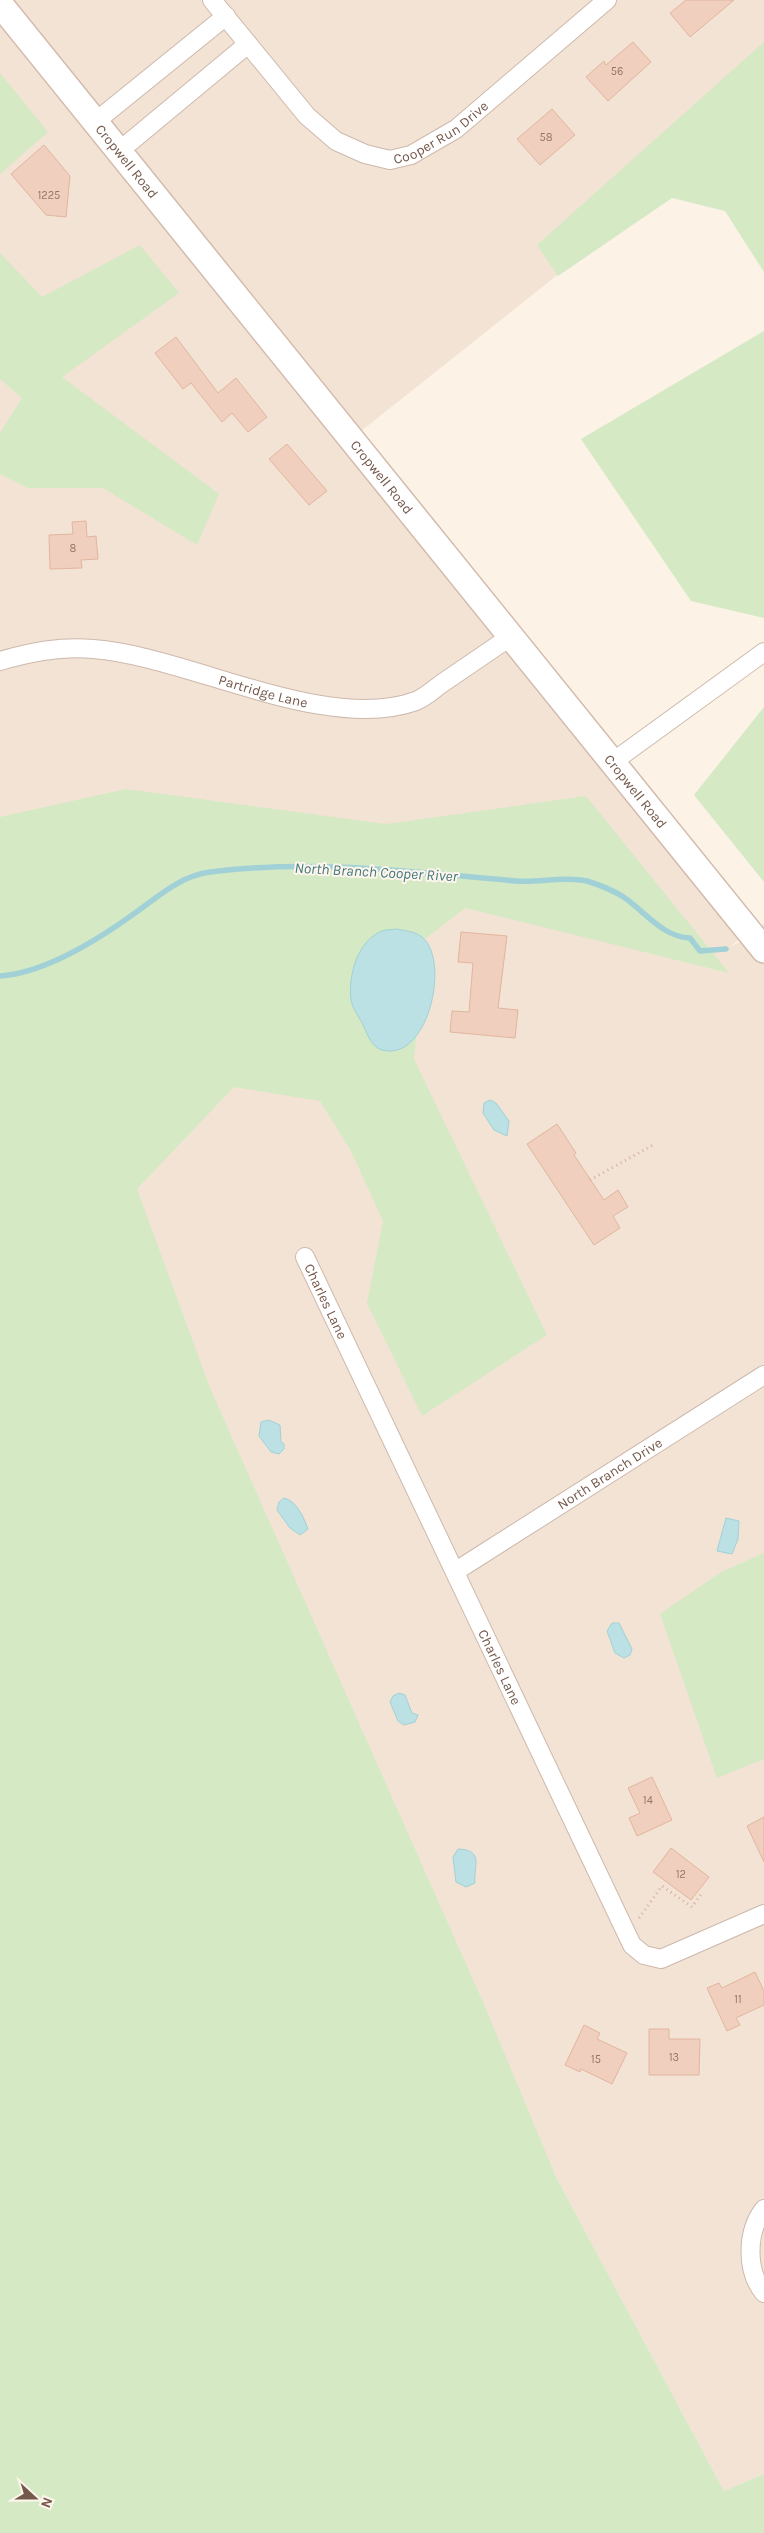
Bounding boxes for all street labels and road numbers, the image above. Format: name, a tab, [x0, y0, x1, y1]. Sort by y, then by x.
street label: Cooper Run Drive	[392, 97, 491, 167]
street label: Cropwell Road	[92, 121, 162, 202]
street label: Cropwell Road	[347, 437, 417, 517]
street label: Partridge Lane	[217, 671, 309, 711]
street label: Cropwell Road	[601, 751, 671, 832]
street label: Charles Lane	[301, 1261, 351, 1342]
street label: North Branch Drive	[554, 1434, 665, 1513]
street label: Charles Lane	[475, 1627, 525, 1708]

